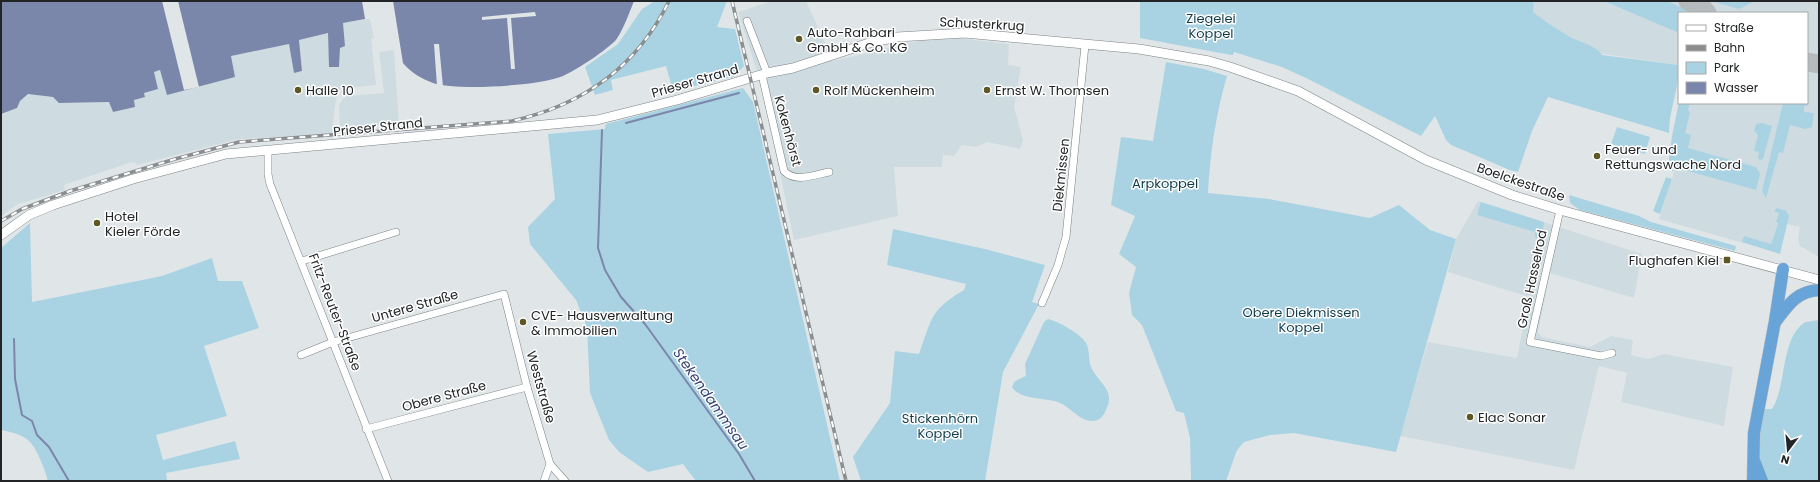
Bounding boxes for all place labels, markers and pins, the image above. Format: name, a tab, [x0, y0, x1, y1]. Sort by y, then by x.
place label: Auto-Rahbari GmbH & Co. KG	[807, 23, 907, 57]
marker: Auto-Rahbari GmbH & Co. KG	[794, 34, 804, 44]
place label: Halle 10	[306, 81, 354, 100]
place label: Rolf Mückenheim	[824, 81, 935, 100]
place label: Ernst W. Thomsen	[995, 81, 1109, 100]
marker: Halle 10	[293, 85, 303, 95]
marker: Rolf Mückenheim	[811, 85, 821, 95]
marker: Ernst W. Thomsen	[982, 85, 992, 95]
place label: Feuer- und Rettungswache Nord	[1605, 140, 1741, 174]
marker: Feuer- und Rettungswache Nord	[1592, 151, 1602, 161]
place label: Hotel Kieler Förde	[105, 207, 180, 241]
marker: Hotel Kieler Förde	[92, 218, 102, 228]
place label: Flughafen Kiel	[1629, 251, 1719, 270]
marker: Flughafen Kiel	[1722, 255, 1732, 265]
place label: CVE- Hausverwaltung & Immobilien	[531, 306, 673, 340]
marker: CVE- Hausverwaltung & Immobilien	[518, 317, 528, 327]
place label: Elac Sonar	[1478, 408, 1546, 427]
marker: Elac Sonar	[1465, 412, 1475, 422]

